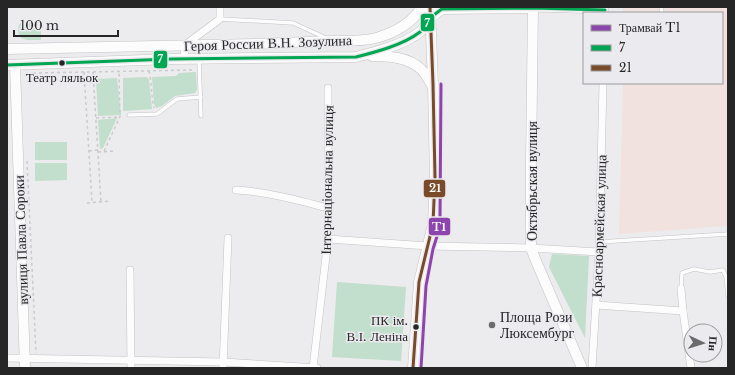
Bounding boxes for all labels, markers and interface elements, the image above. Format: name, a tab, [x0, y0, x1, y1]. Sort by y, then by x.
scale bar	[14, 12, 118, 38]
legend	[583, 12, 723, 84]
line badge: 7	[420, 13, 435, 32]
text: 7	[424, 16, 430, 30]
text: 100 m	[20, 18, 59, 33]
text: Трамвай T1	[619, 20, 680, 35]
street label: Героя России В.Н. Зозулина	[184, 31, 353, 55]
text: 7	[619, 40, 626, 55]
line badge: 7	[153, 50, 168, 69]
text: 7	[157, 52, 163, 66]
marker: Театр ляльок	[57, 58, 67, 68]
text: 21	[619, 60, 632, 75]
place label: Театр ляльок	[26, 69, 99, 86]
street label: Інтернаціональна вулиця	[317, 105, 337, 255]
street label: Октябрьская вулиця	[523, 120, 541, 241]
street label: Красноармейская улица	[588, 154, 611, 298]
street label: вулиця Павла Сороки	[10, 174, 32, 305]
line badge: 21	[423, 179, 446, 198]
text: 21	[429, 181, 441, 195]
line badge: T1	[428, 217, 451, 236]
text: T1	[432, 220, 446, 234]
place label: Площа Рози Люксембург	[500, 308, 574, 342]
place label: ПК ім. В.І. Леніна	[347, 312, 408, 345]
marker: Площа Рози Люксембург	[487, 320, 497, 330]
marker: ПК ім. В.І. Леніна	[411, 322, 421, 332]
north arrow	[683, 323, 723, 363]
text: Пн	[705, 336, 720, 352]

